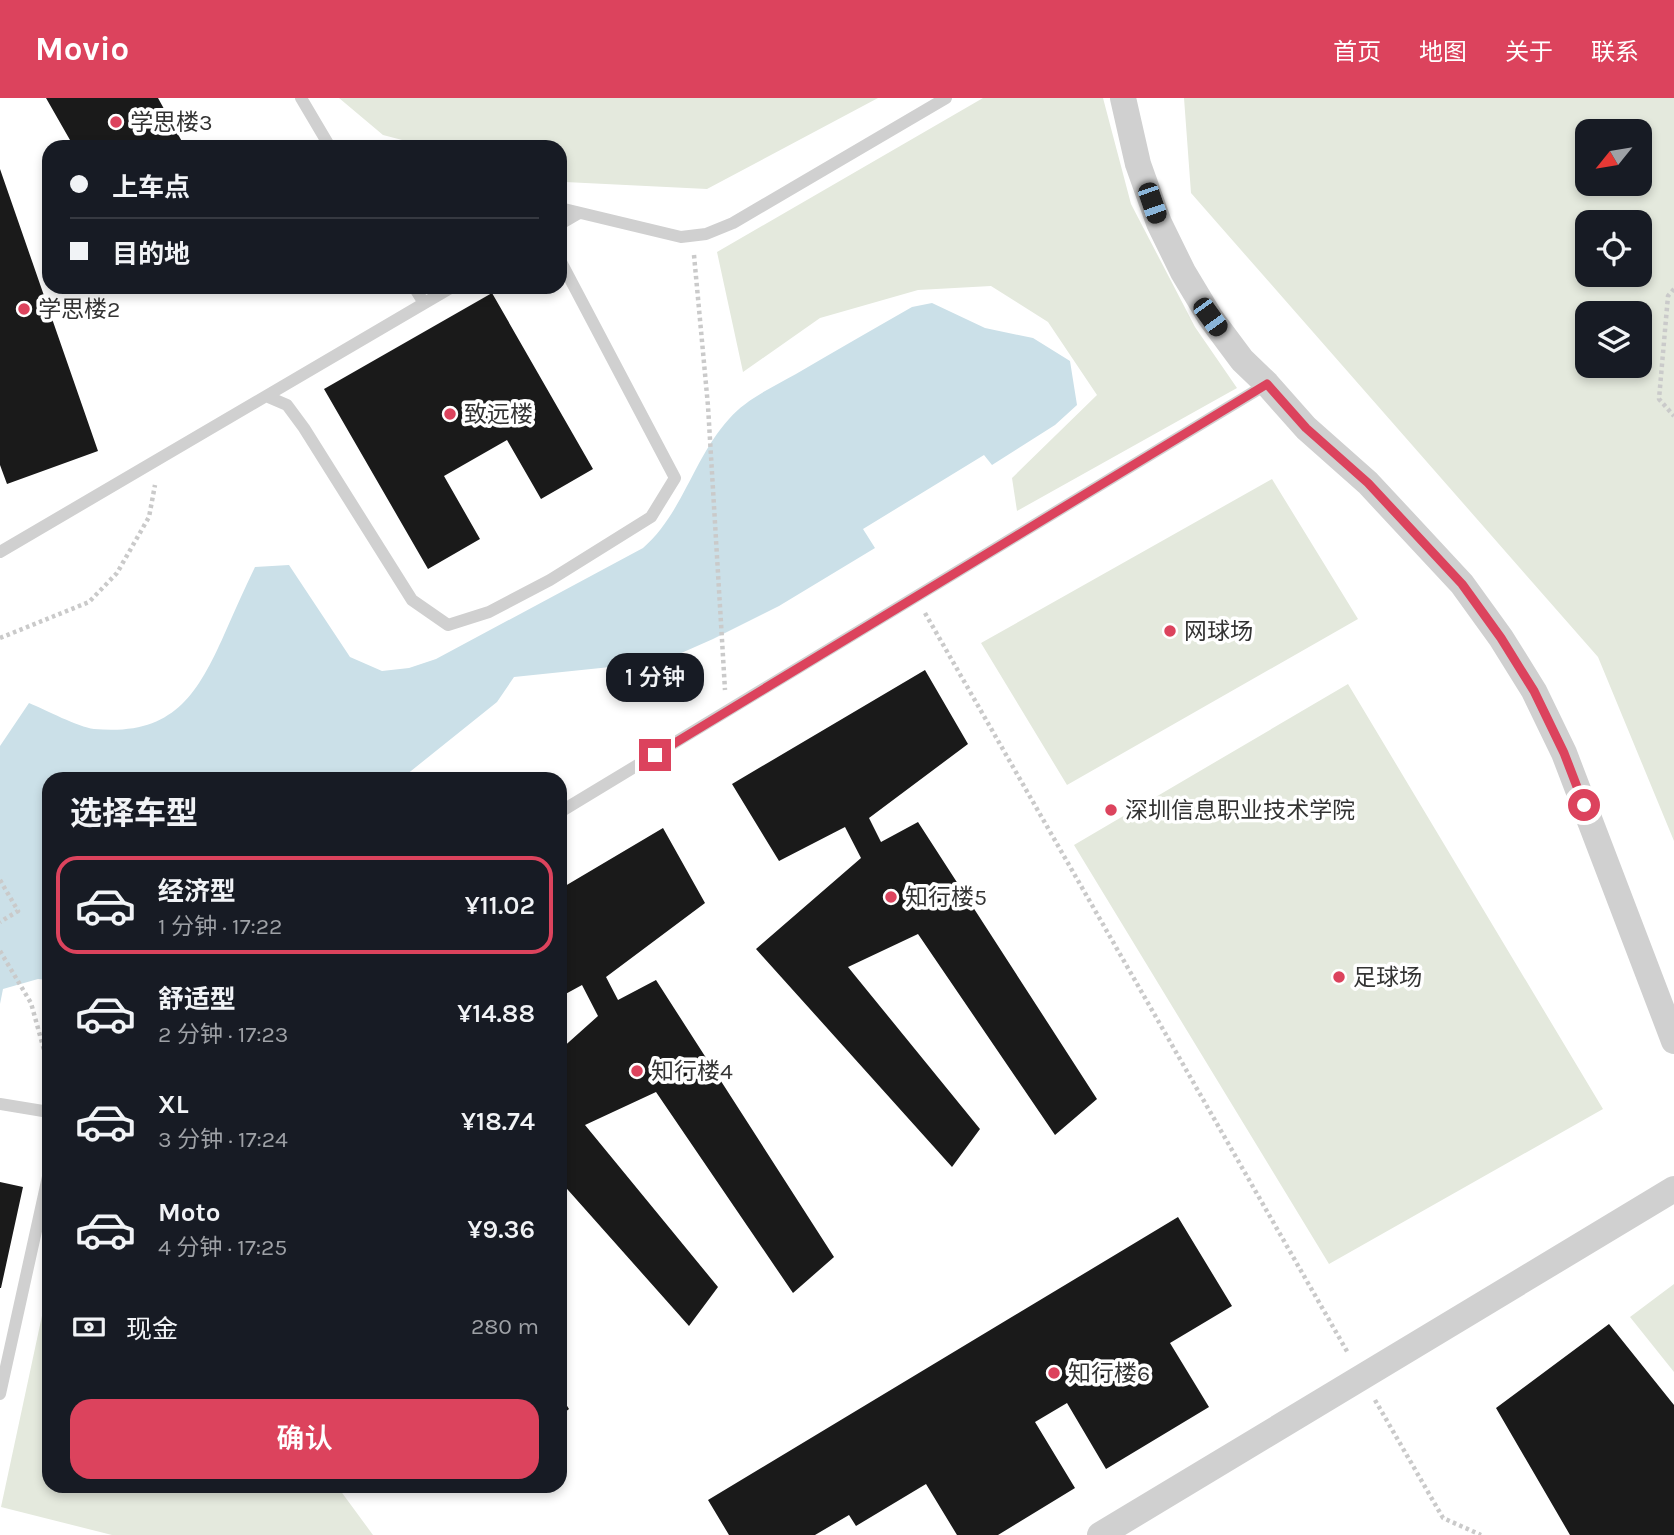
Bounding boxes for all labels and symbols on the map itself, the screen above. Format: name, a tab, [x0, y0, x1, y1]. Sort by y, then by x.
place label: 学思楼3	[130, 109, 213, 136]
marker: 学思楼3	[108, 114, 124, 130]
north arrow	[1575, 119, 1652, 196]
car	[1136, 180, 1169, 226]
car	[1190, 294, 1231, 340]
place label: 学思楼2	[38, 296, 120, 323]
marker: 学思楼2	[16, 301, 32, 317]
place label: 致远楼	[464, 401, 533, 428]
marker: 致远楼	[442, 406, 458, 422]
place label: 网球场	[1184, 618, 1253, 645]
marker: 网球场	[1162, 623, 1178, 639]
callout: 1 分钟	[606, 654, 704, 702]
route end	[639, 739, 671, 771]
route start	[1568, 789, 1600, 821]
place label: 深圳信息职业技术学院	[1125, 797, 1355, 824]
marker: 深圳信息职业技术学院	[1103, 802, 1119, 818]
place label: 知行楼5	[905, 884, 987, 911]
marker: 知行楼5	[883, 889, 899, 905]
place label: 足球场	[1353, 964, 1422, 991]
marker: 足球场	[1331, 969, 1347, 985]
place label: 知行楼4	[651, 1058, 733, 1085]
marker: 知行楼4	[629, 1063, 645, 1079]
place label: 知行楼6	[1068, 1360, 1150, 1387]
marker: 知行楼6	[1046, 1365, 1062, 1381]

